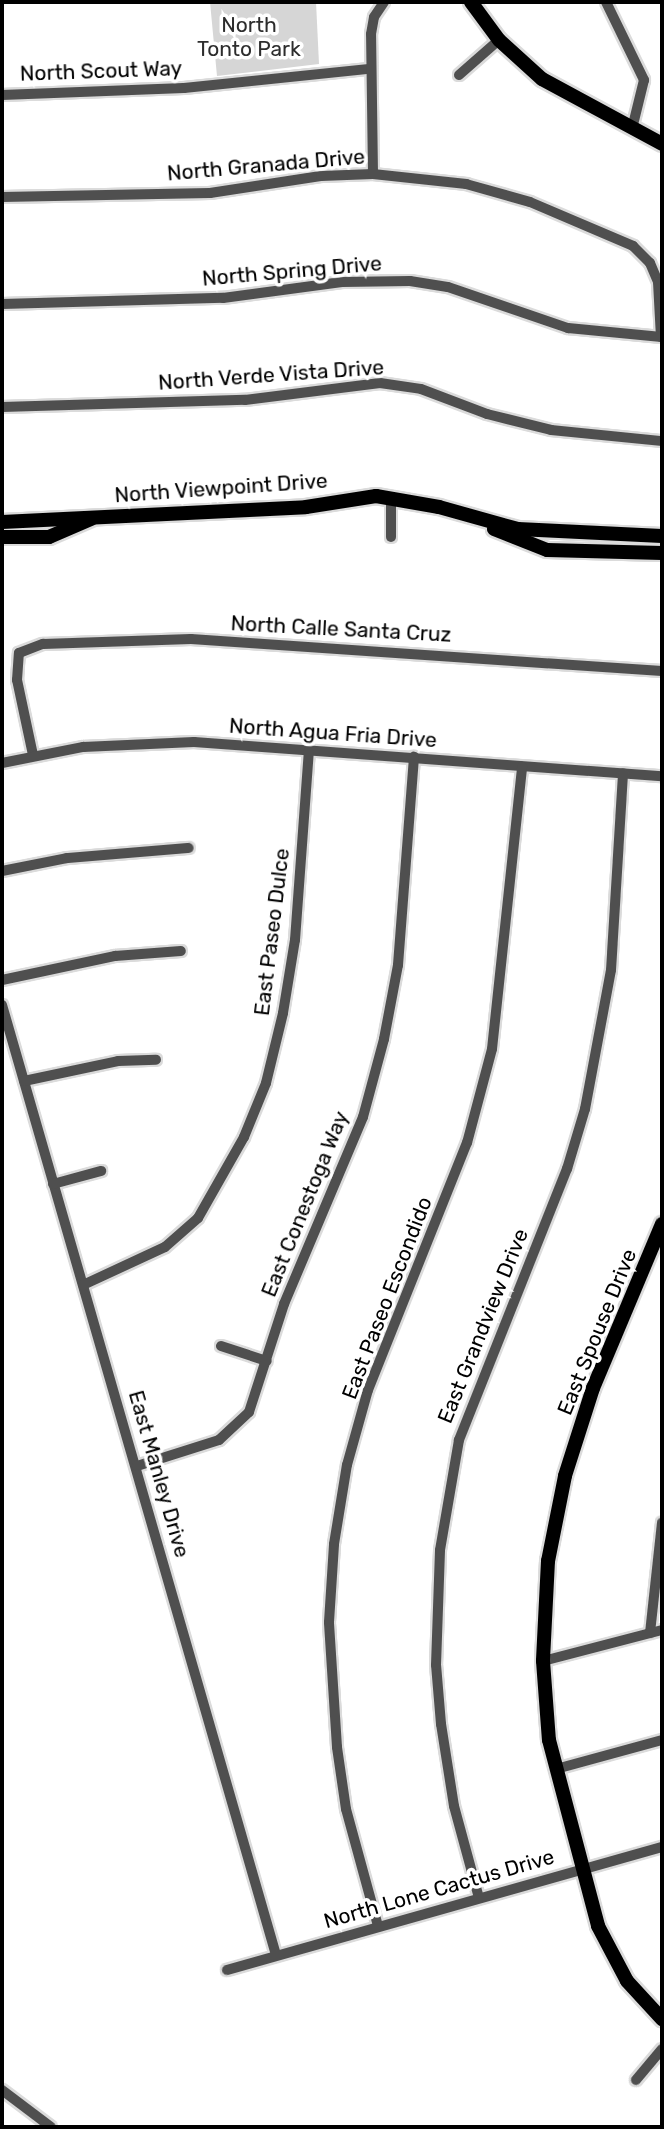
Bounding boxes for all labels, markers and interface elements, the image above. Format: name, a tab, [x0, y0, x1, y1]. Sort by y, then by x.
park label: North Tonto Park	[197, 12, 301, 62]
street label: North Scout Way	[19, 56, 183, 86]
street label: North Granada Drive	[166, 144, 366, 186]
street label: North Spring Drive	[201, 251, 383, 291]
street label: North Verde Vista Drive	[157, 355, 385, 395]
street label: North Viewpoint Drive	[113, 468, 329, 508]
street label: North Calle Santa Cruz	[230, 611, 452, 647]
street label: North Agua Fria Drive	[228, 713, 438, 753]
street label: East Paseo Dulce	[249, 847, 295, 1017]
street label: East Conestoga Way	[256, 1107, 354, 1301]
street label: East Paseo Escondido	[337, 1193, 437, 1403]
street label: East Grandview Drive	[432, 1225, 534, 1427]
street label: East Spouse Drive	[552, 1245, 642, 1419]
street label: East Manley Drive	[123, 1387, 195, 1561]
street label: North Lone Cactus Drive	[321, 1844, 557, 1934]

